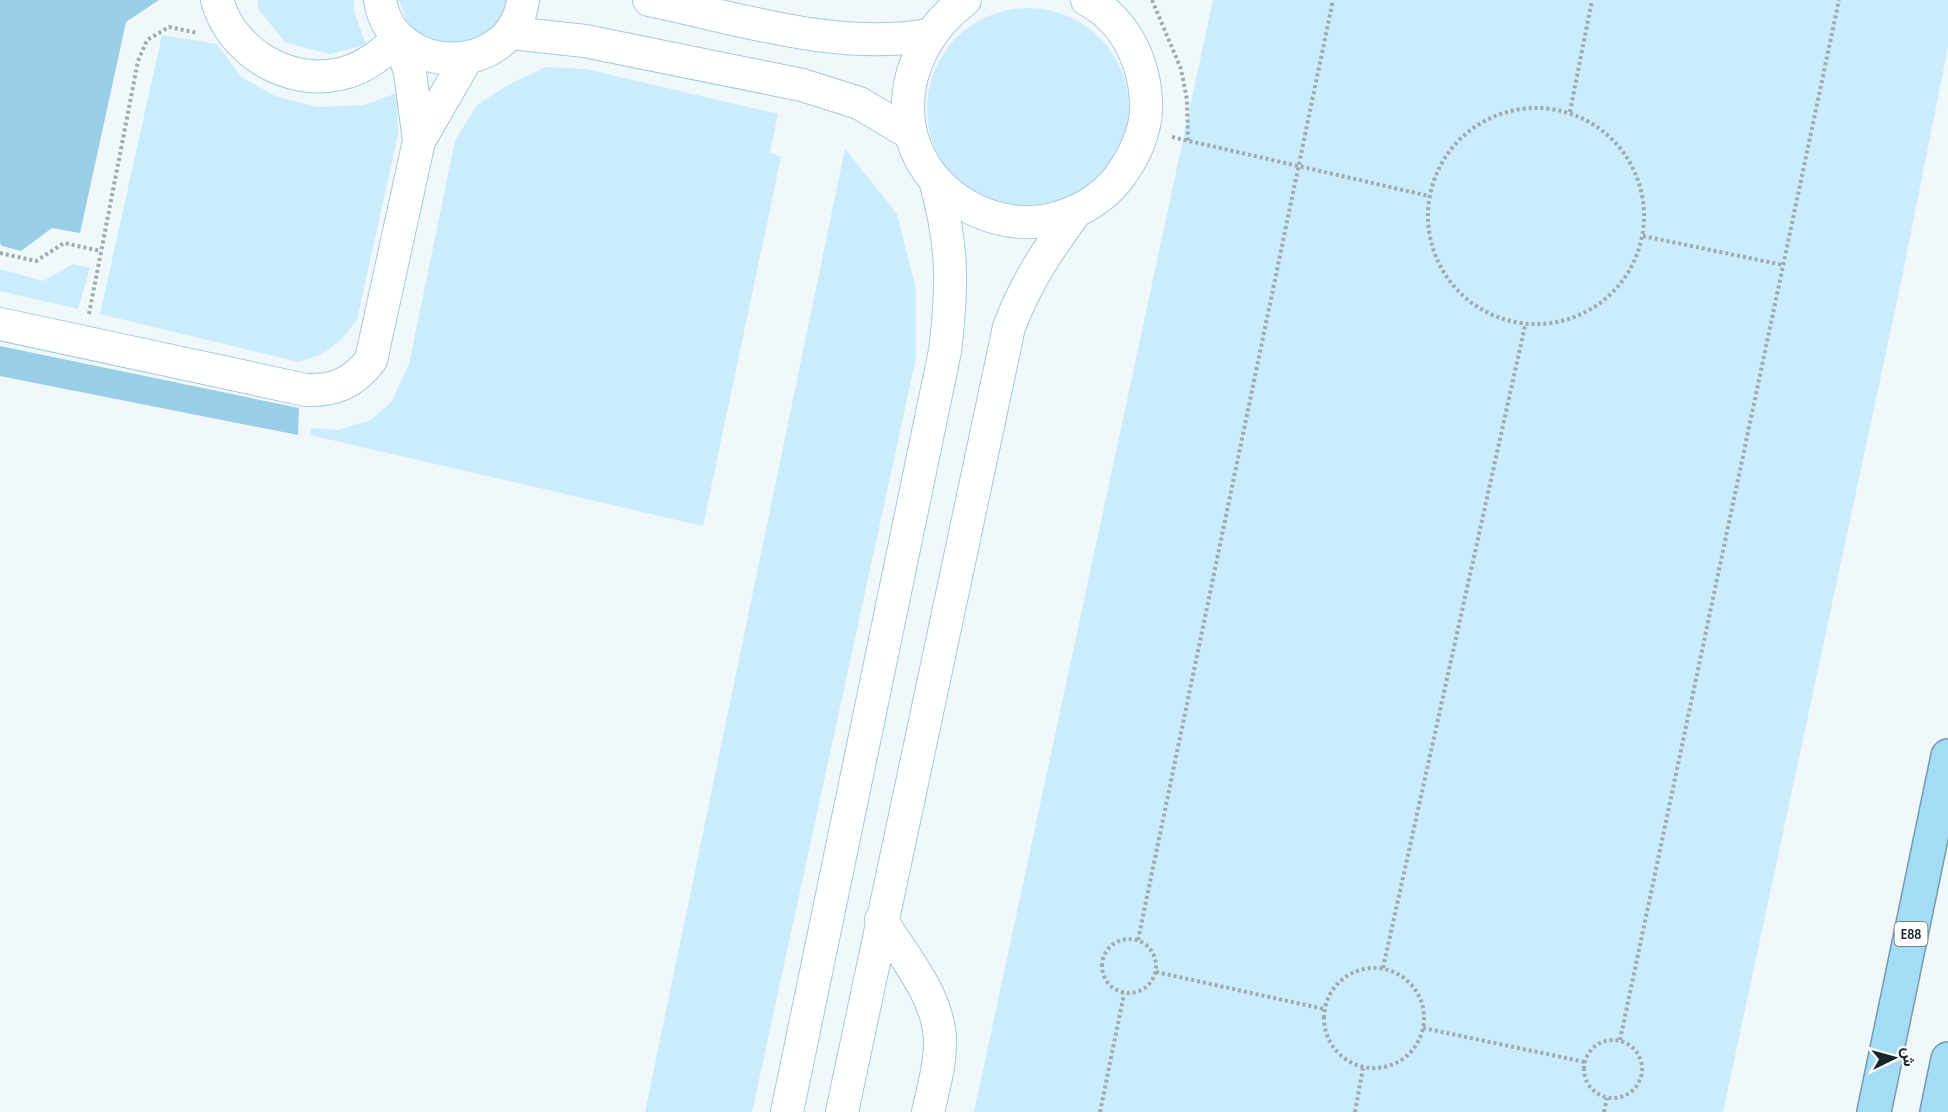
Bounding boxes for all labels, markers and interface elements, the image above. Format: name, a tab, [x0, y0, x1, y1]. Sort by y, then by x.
road number: E88	[1894, 922, 1928, 946]
north arrow	[1864, 1028, 1924, 1088]
text: ش	[1897, 1046, 1918, 1067]

